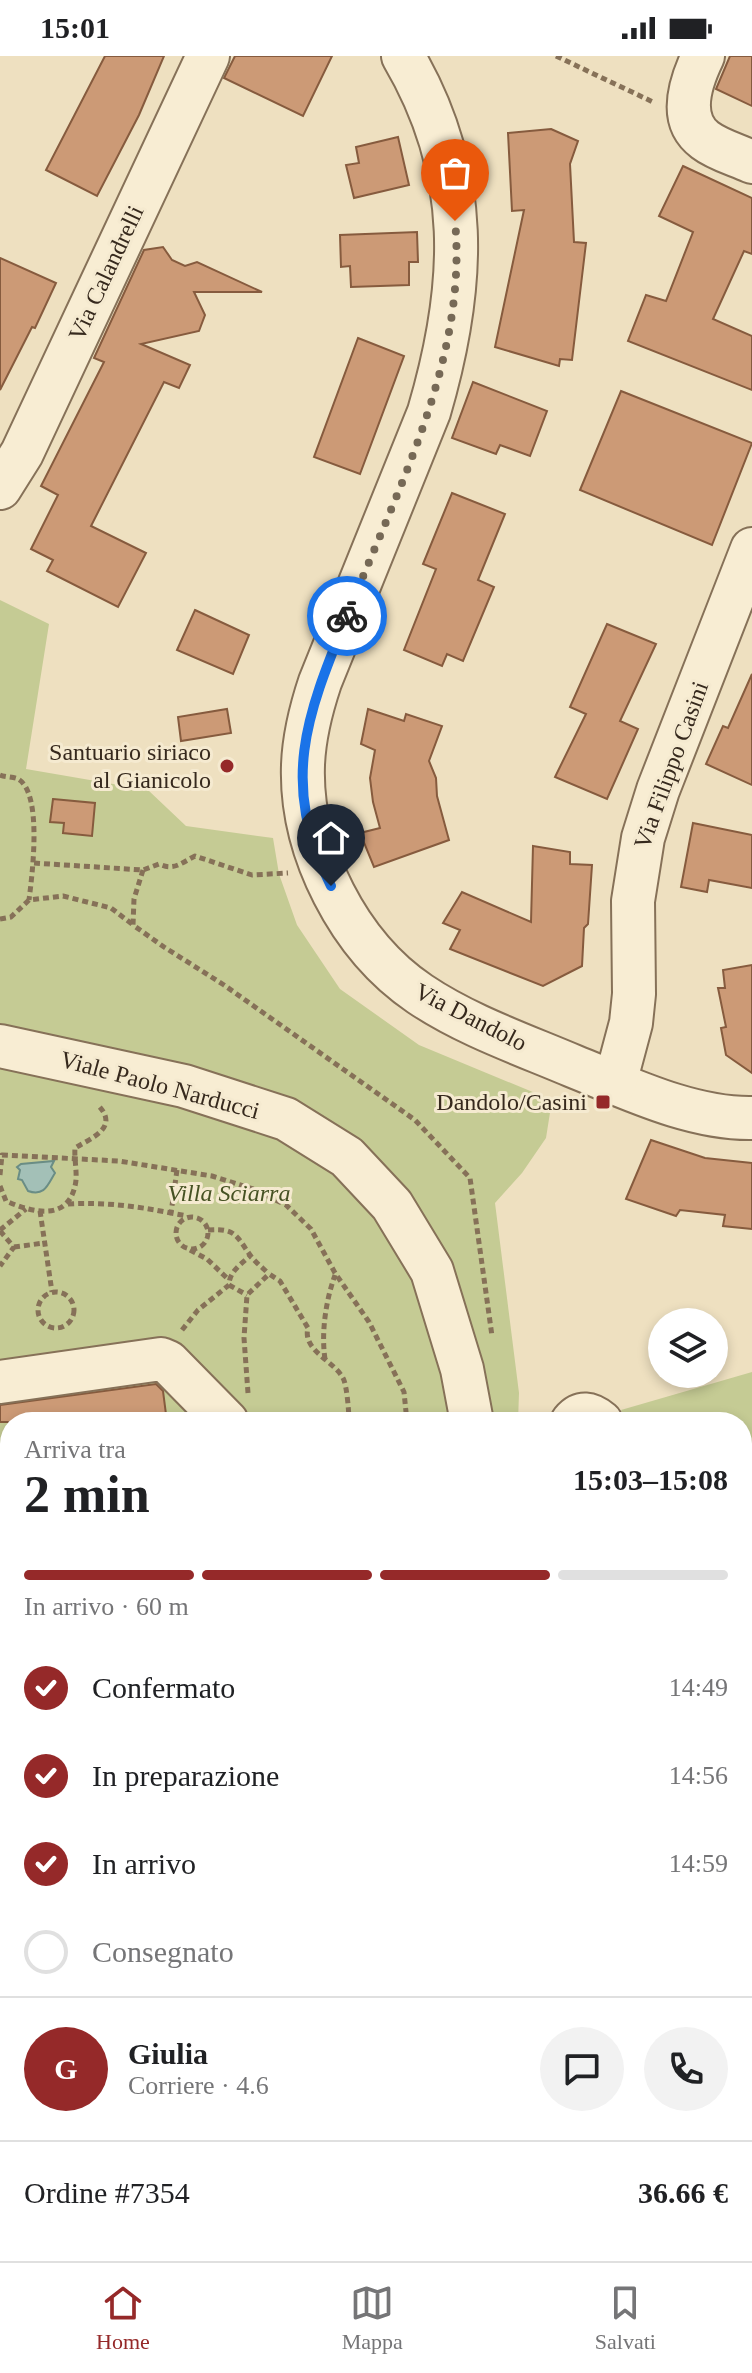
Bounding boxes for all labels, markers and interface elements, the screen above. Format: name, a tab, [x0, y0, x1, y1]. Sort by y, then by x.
text: 15:01	[40, 11, 110, 44]
pin	[421, 139, 489, 221]
icon: bag	[433, 151, 477, 195]
street label: Via Calandrelli	[63, 201, 149, 345]
courier	[307, 576, 387, 656]
icon: bike	[325, 594, 369, 638]
street label: Via Filippo Casini	[629, 678, 713, 852]
place label: Santuario siriaco al Gianicolo	[49, 739, 211, 793]
marker: Santuario siriaco al Gianicolo	[218, 757, 236, 775]
pin	[297, 804, 365, 886]
icon: home	[309, 816, 353, 860]
street label: Via Dandolo	[411, 978, 531, 1056]
street label: Viale Paolo Narducci	[58, 1046, 263, 1124]
place label: Dandolo/Casini	[436, 1089, 587, 1115]
marker: Dandolo/Casini	[594, 1093, 612, 1111]
park label: Villa Sciarra	[168, 1180, 290, 1206]
map controls	[648, 1308, 728, 1388]
button: layers	[648, 1308, 728, 1388]
text: Arriva tra	[24, 1435, 126, 1464]
text: 15:03–15:08	[573, 1463, 728, 1496]
text: 2 min	[24, 1466, 150, 1523]
text: In arrivo · 60 m	[24, 1592, 189, 1621]
icon: check	[24, 1666, 68, 1710]
text: Confermato	[92, 1671, 235, 1704]
text: 14:49	[669, 1673, 728, 1702]
icon: check	[24, 1754, 68, 1798]
text: In preparazione	[92, 1759, 279, 1792]
text: 14:56	[669, 1761, 728, 1790]
icon: check	[24, 1842, 68, 1886]
text: In arrivo	[92, 1847, 196, 1880]
text: 14:59	[669, 1849, 728, 1878]
text: Consegnato	[92, 1935, 234, 1968]
button: chat	[540, 2027, 624, 2111]
button: phone	[644, 2027, 728, 2111]
text: Giulia	[128, 2037, 208, 2070]
text: G	[54, 2052, 78, 2085]
text: Corriere · 4.6	[128, 2071, 269, 2100]
text: Ordine #7354	[24, 2176, 190, 2209]
text: 36.66 €	[638, 2176, 728, 2209]
tab: Home	[96, 2281, 150, 2355]
tab: Mappa	[342, 2281, 403, 2355]
tab: Salvati	[595, 2281, 656, 2355]

